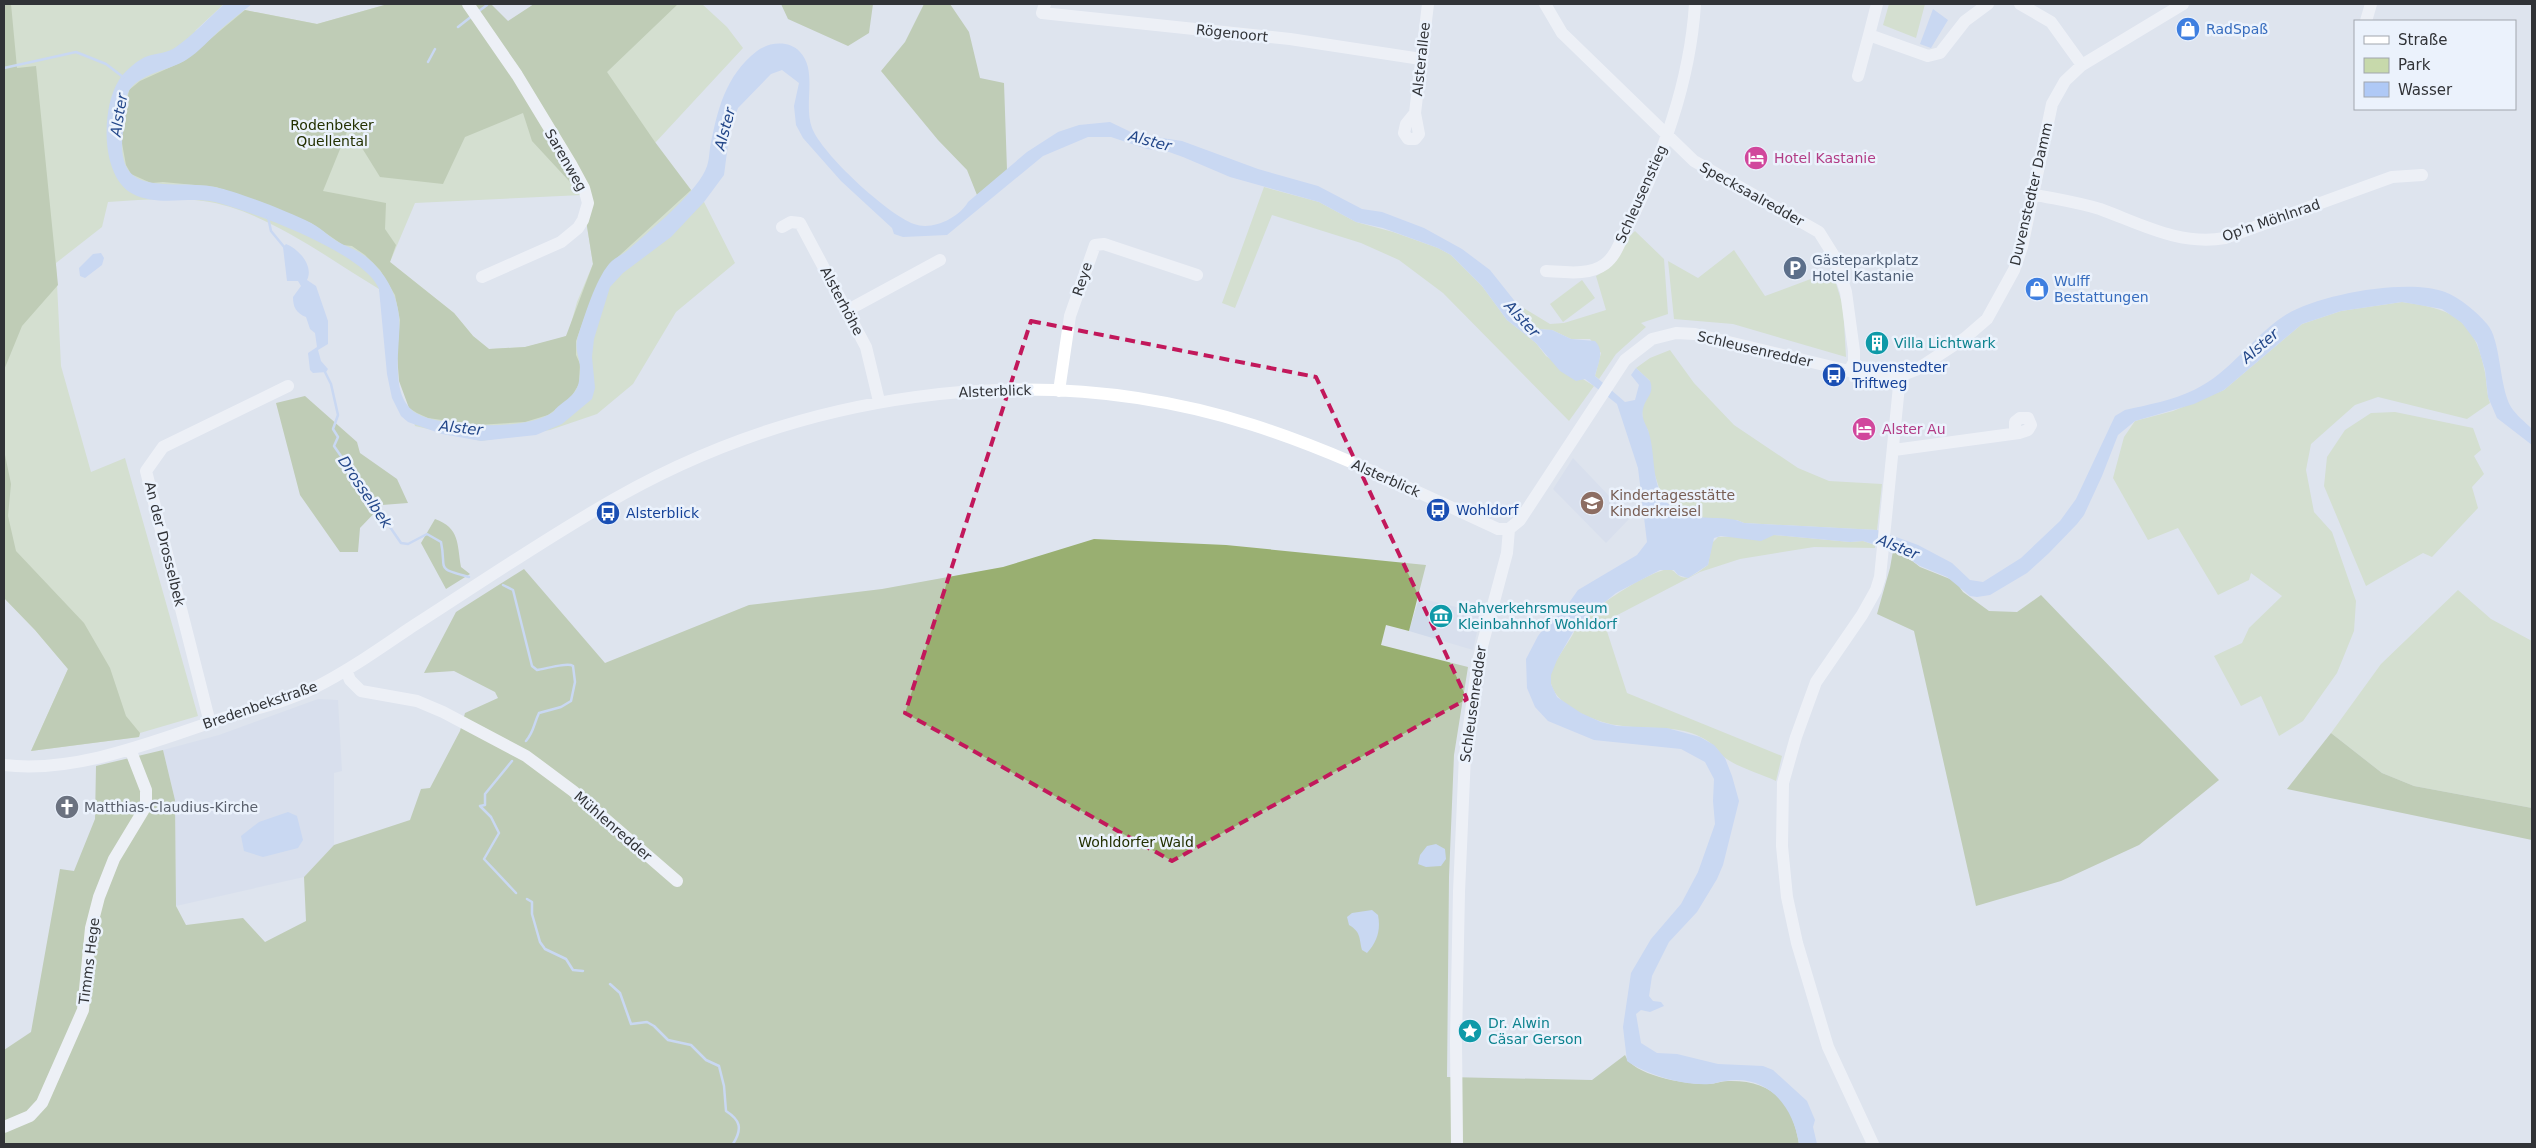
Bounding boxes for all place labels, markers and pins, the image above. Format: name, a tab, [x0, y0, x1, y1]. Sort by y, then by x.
shop icon: RadSpaß	[2175, 16, 2201, 42]
place label: RadSpaß	[2206, 21, 2268, 37]
hotel icon: Hotel Kastanie	[1743, 145, 1769, 171]
place label: Hotel Kastanie	[1774, 150, 1876, 166]
place label: Gästeparkplatz Hotel Kastanie	[1812, 252, 1918, 284]
parking icon: Gästeparkplatz Hotel Kastanie	[1782, 255, 1808, 281]
place label: Wulff Bestattungen	[2054, 273, 2149, 305]
shop icon: Wulff Bestattungen	[2024, 276, 2050, 302]
building icon: Villa Lichtwark	[1864, 330, 1890, 356]
place label: Villa Lichtwark	[1894, 335, 1997, 351]
place label: Duvenstedter Triftweg	[1851, 359, 1948, 391]
bus stop icon: Duvenstedter Triftweg	[1821, 362, 1847, 388]
hotel icon: Alster Au	[1851, 416, 1877, 442]
place label: Alster Au	[1882, 421, 1946, 437]
place label: Kindertagesstätte Kinderkreisel	[1610, 487, 1735, 519]
school or university icon: Kindertagesstätte Kinderkreisel	[1579, 490, 1605, 516]
bus stop icon: Wohldorf	[1425, 497, 1451, 523]
bus stop icon: Alsterblick	[595, 500, 621, 526]
place label: Wohldorf	[1456, 502, 1520, 518]
place label: Alsterblick	[626, 505, 700, 521]
place label: Nahverkehrsmuseum Kleinbahnhof Wohldorf	[1458, 600, 1618, 632]
museum icon: Nahverkehrsmuseum Kleinbahnhof Wohldorf	[1428, 603, 1454, 629]
church icon: Matthias-Claudius-Kirche	[54, 794, 80, 820]
place label: Matthias-Claudius-Kirche	[84, 799, 258, 815]
place label: Dr. Alwin Cäsar Gerson	[1488, 1015, 1582, 1047]
place icon: Dr. Alwin Cäsar Gerson	[1457, 1018, 1483, 1044]

